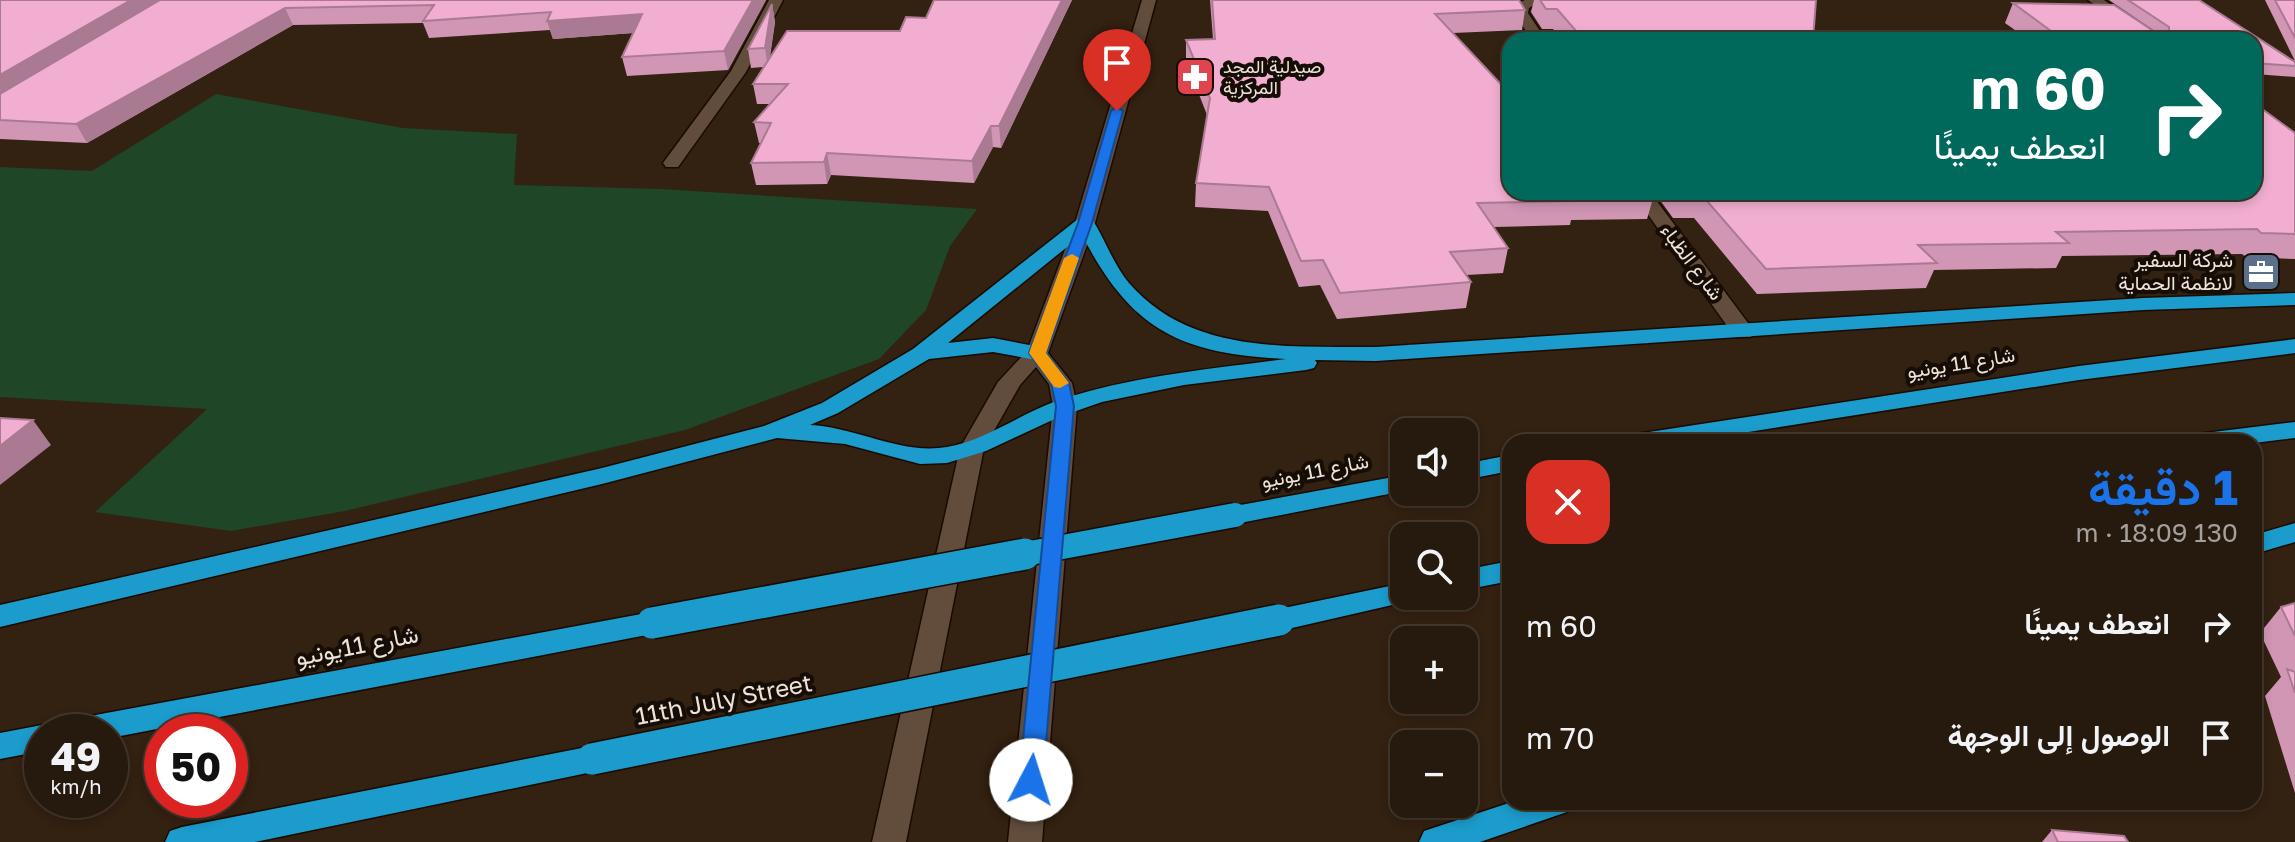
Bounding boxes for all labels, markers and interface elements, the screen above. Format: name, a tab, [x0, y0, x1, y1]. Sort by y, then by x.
pin	[1083, 29, 1151, 111]
icon: arrive	[1095, 41, 1139, 85]
text: 60 m	[1971, 54, 2106, 121]
place label: صيدلية المجد المركزية	[1223, 55, 1321, 99]
pharmacy icon: صيدلية المجد المركزية	[1174, 56, 1216, 98]
icon: right	[2134, 64, 2238, 168]
text: انعطف يمينًا	[1934, 124, 2106, 167]
street label: شارع الظباء	[1654, 218, 1729, 306]
place label: شركة السفير لانظمة الحماية	[2118, 247, 2233, 295]
office icon: شركة السفير لانظمة الحماية	[2240, 251, 2282, 293]
street label: شارع 11 يونيو	[1905, 342, 2017, 385]
map controls	[1390, 418, 1478, 818]
button: sound	[1390, 418, 1478, 506]
street label: شارع 11 يونيو	[1259, 448, 1371, 495]
text: 1 دقيقة	[2088, 458, 2238, 516]
button: close	[1526, 460, 1610, 544]
text: 130 m · 18:09	[2076, 517, 2238, 548]
button: search	[1390, 522, 1478, 610]
icon: right	[2194, 604, 2238, 648]
text: انعطف يمينًا	[2024, 605, 2170, 641]
text: 60 m	[1526, 608, 1597, 644]
street label: شارع 11يونيو	[293, 618, 421, 674]
button: +	[1390, 626, 1478, 714]
street label: 11th July Street	[633, 667, 814, 730]
speed limit sign: 50	[144, 714, 248, 818]
icon: arrive	[2194, 716, 2238, 760]
text: الوصول إلى الوجهة	[1948, 717, 2170, 753]
text: 70 m	[1526, 720, 1595, 756]
button: −	[1390, 730, 1478, 818]
text: 49	[51, 732, 101, 780]
position arrow	[989, 738, 1073, 822]
text: km/h	[51, 774, 101, 798]

